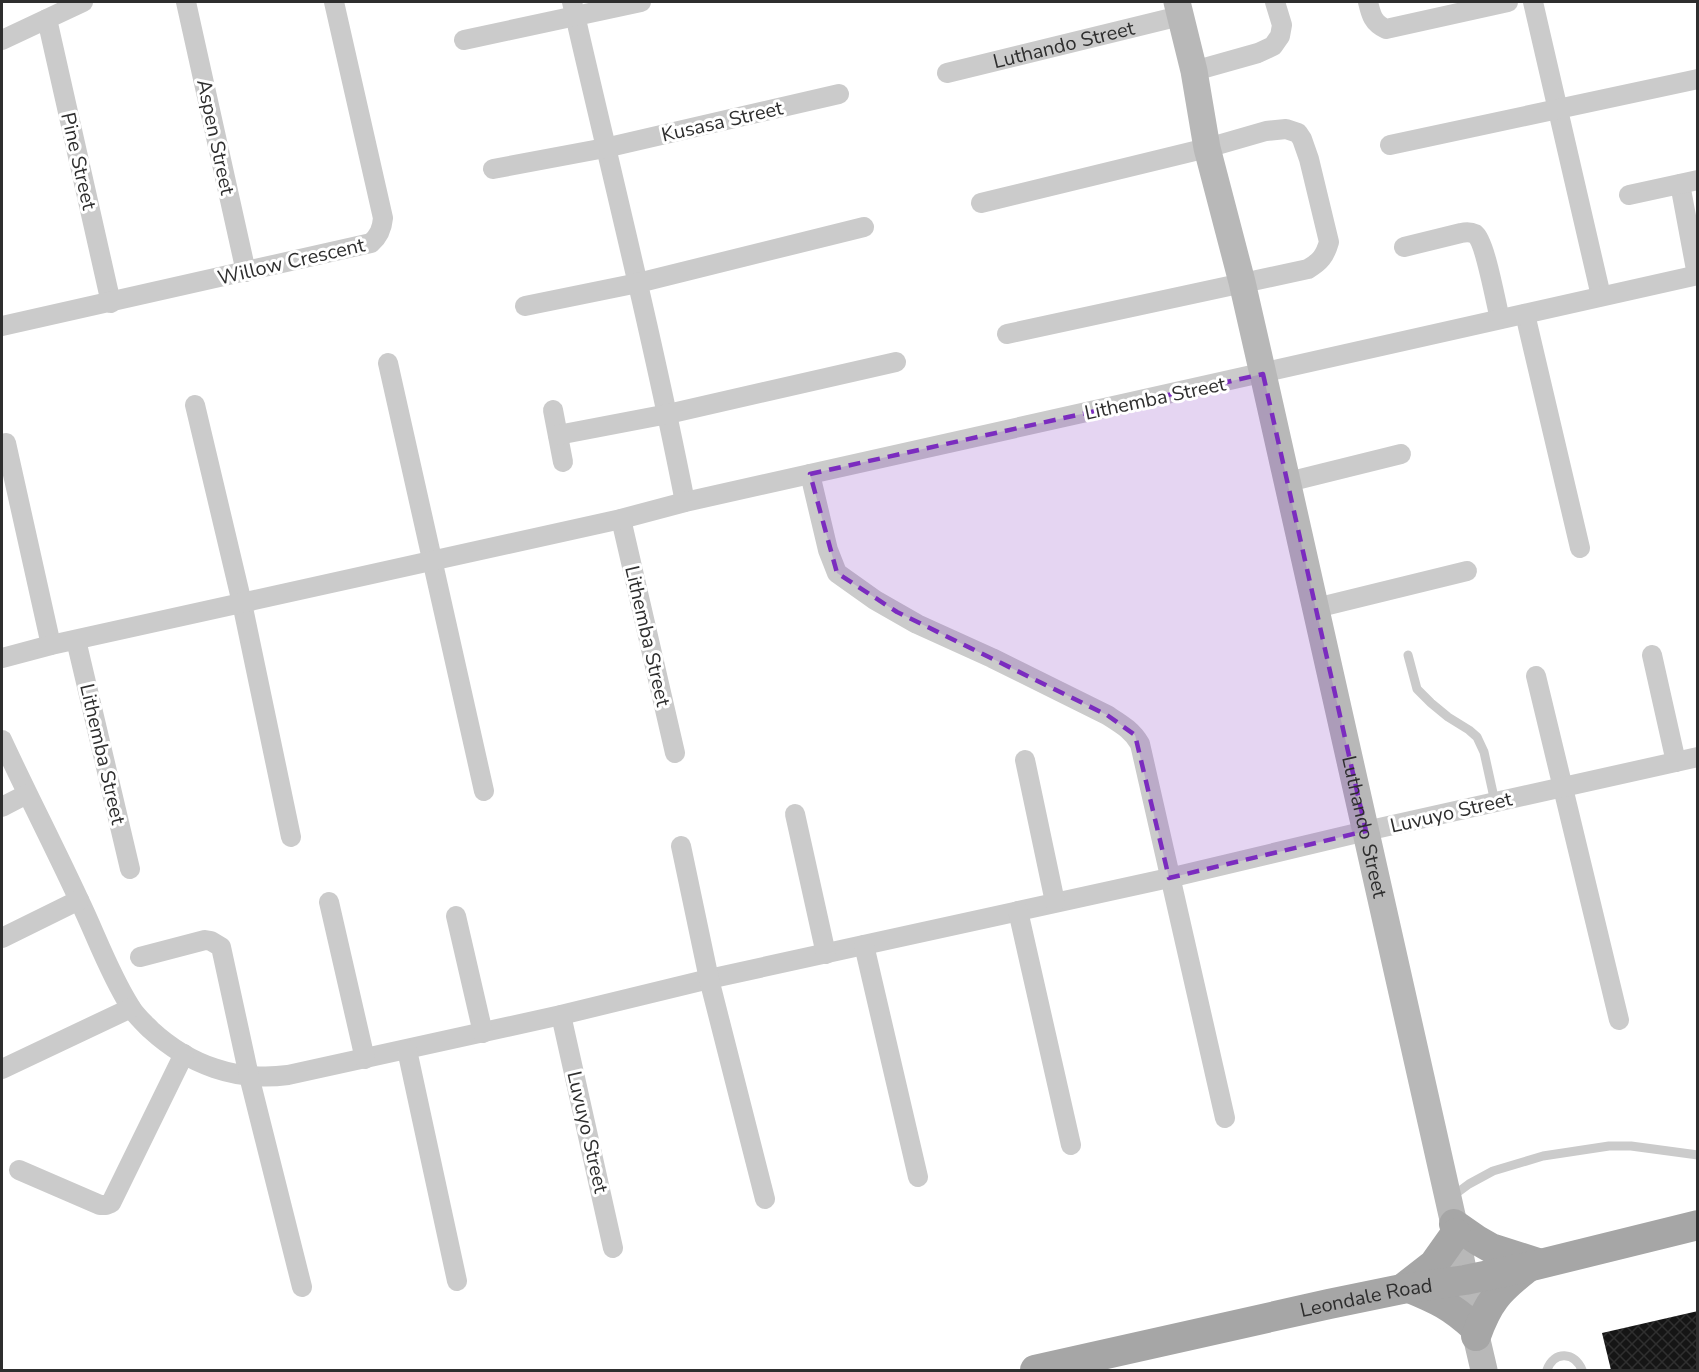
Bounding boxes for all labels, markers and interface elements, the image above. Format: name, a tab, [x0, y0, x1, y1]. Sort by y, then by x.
street label: Luthando Street	[990, 14, 1138, 75]
street label: Aspen Street	[190, 77, 241, 198]
street label: Kusasa Street	[659, 94, 786, 149]
street label: Pine Street	[54, 110, 103, 213]
street label: Willow Crescent	[215, 231, 368, 292]
street label: Lithemba Street	[1082, 370, 1229, 427]
street label: Lithemba Street	[618, 563, 677, 710]
street label: Lithemba Street	[73, 681, 132, 828]
street label: Luthando Street	[1335, 753, 1393, 901]
street label: Luvuyo Street	[1387, 785, 1516, 840]
street label: Luvuyo Street	[560, 1068, 615, 1197]
street label: Leondale Road	[1297, 1272, 1434, 1324]

